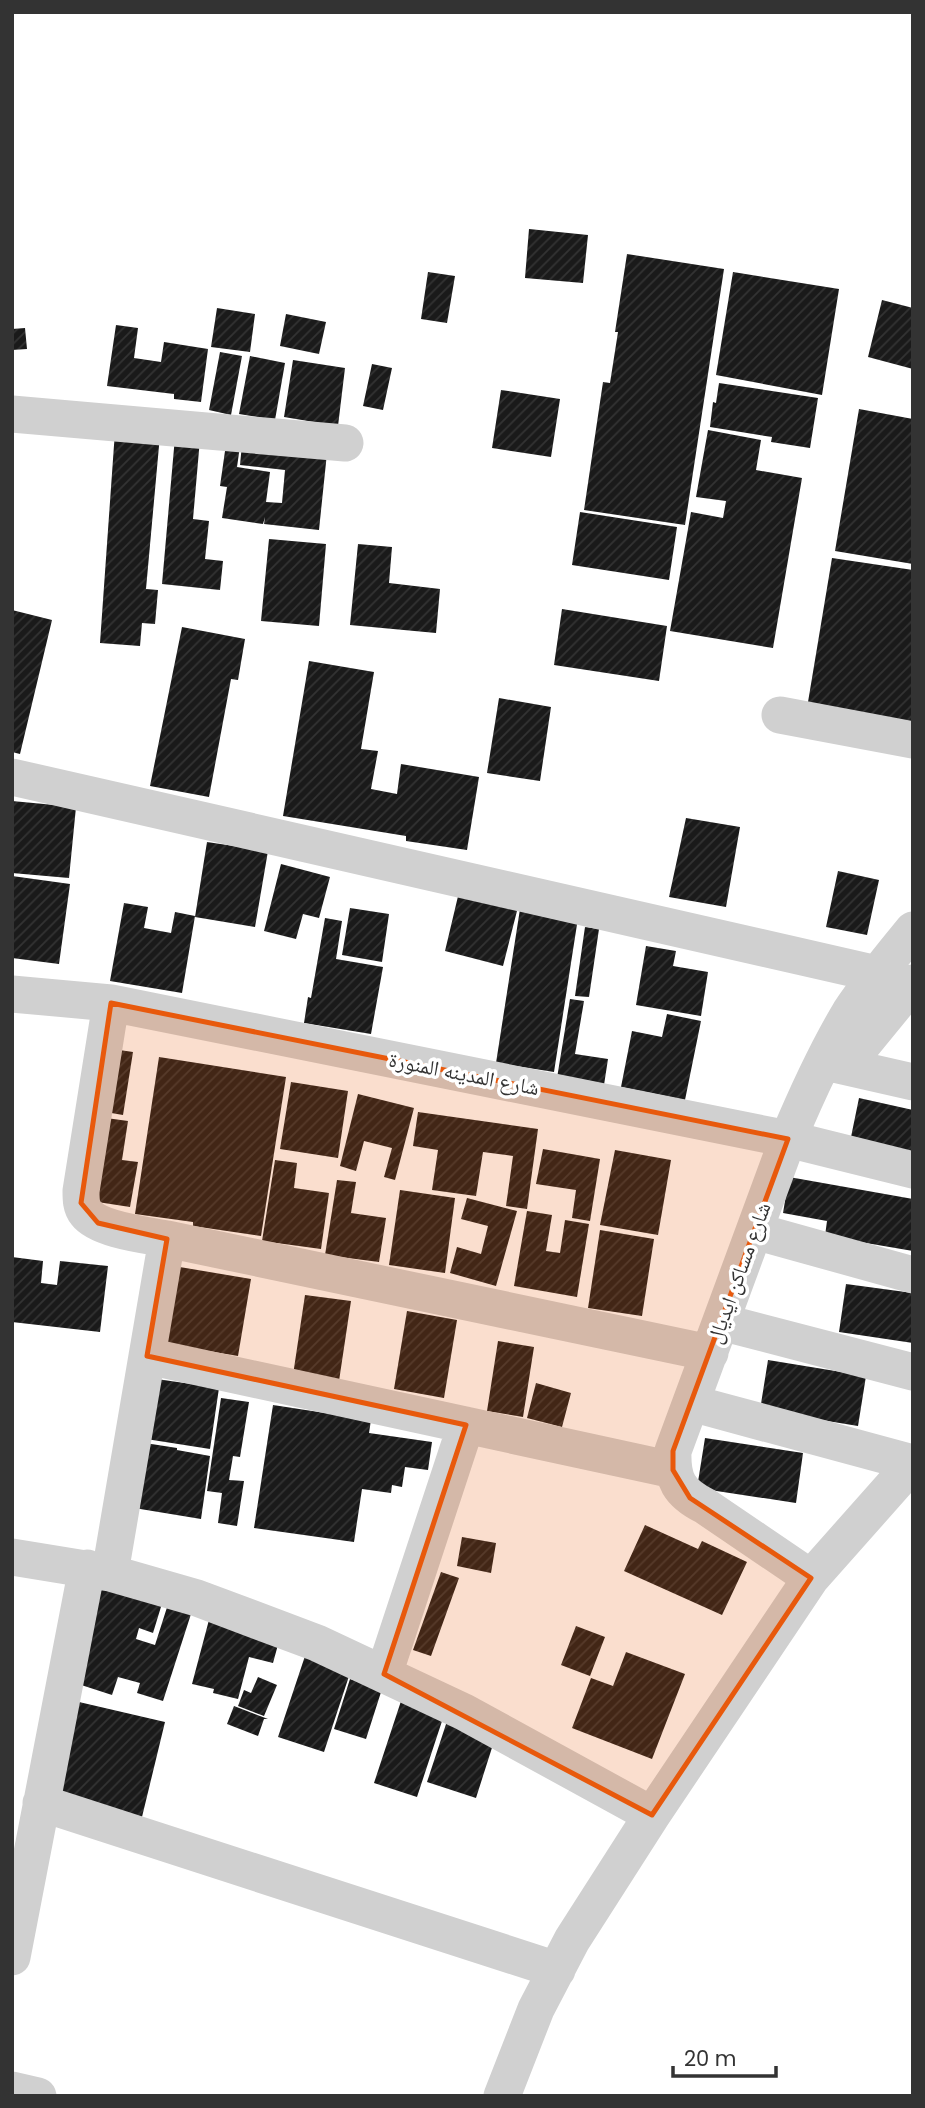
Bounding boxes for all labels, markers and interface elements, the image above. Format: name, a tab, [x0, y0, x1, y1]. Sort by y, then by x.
street label: شارع المدينه المنورة	[386, 1045, 542, 1102]
street label: شارع مساكن ايديال	[700, 1198, 777, 1347]
scale bar	[673, 2035, 776, 2078]
text: 20 m	[684, 2044, 737, 2073]

